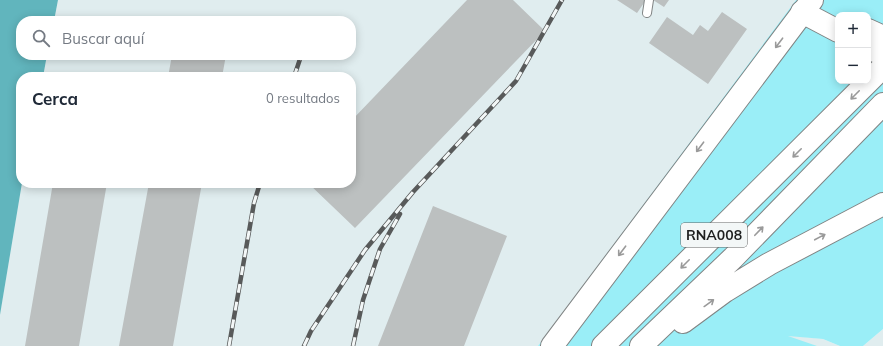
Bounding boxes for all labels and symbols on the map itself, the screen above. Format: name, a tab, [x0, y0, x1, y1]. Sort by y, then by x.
one-way arrow	[774, 38, 783, 49]
one-way arrow	[850, 90, 860, 100]
one-way arrow	[696, 142, 705, 153]
one-way arrow	[792, 148, 802, 157]
road number: RNA008	[681, 223, 747, 247]
one-way arrow	[754, 226, 764, 236]
one-way arrow	[814, 233, 826, 240]
one-way arrow	[618, 245, 627, 256]
one-way arrow	[680, 259, 690, 269]
one-way arrow	[703, 299, 714, 307]

